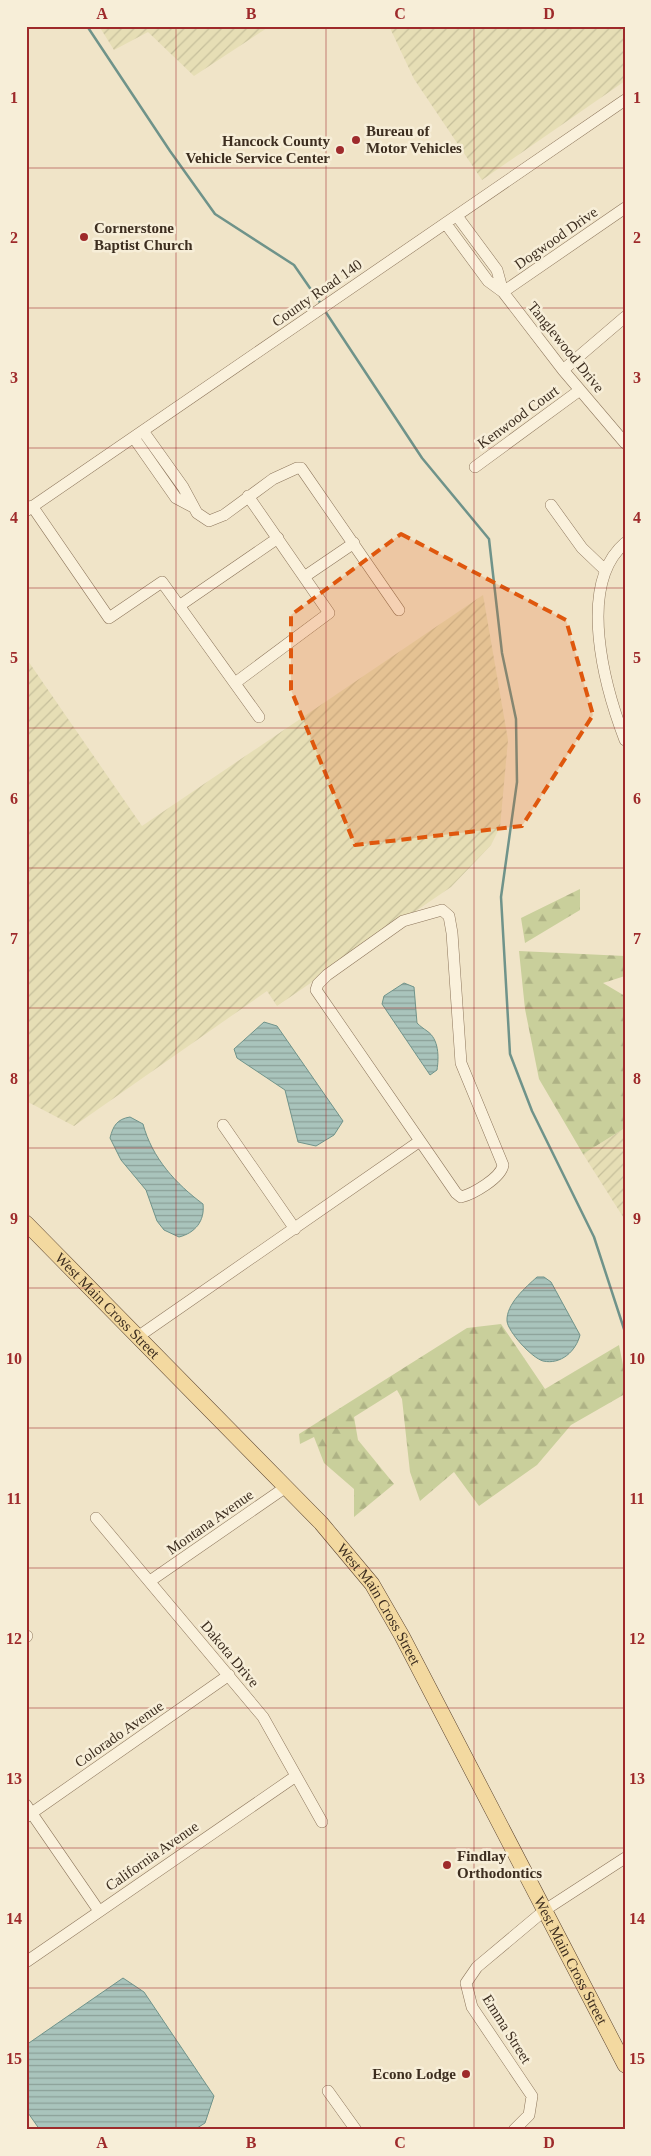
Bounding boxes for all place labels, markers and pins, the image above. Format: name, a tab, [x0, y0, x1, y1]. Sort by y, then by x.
place label: Bureau of Motor Vehicles	[366, 123, 462, 156]
place label: Hancock County Vehicle Service Center	[186, 133, 330, 166]
marker: Bureau of Motor Vehicles	[350, 134, 362, 146]
marker: Hancock County Vehicle Service Center	[334, 144, 346, 156]
place label: Cornerstone Baptist Church	[94, 220, 193, 253]
marker: Cornerstone Baptist Church	[78, 231, 90, 243]
place label: Findlay Orthodontics	[457, 1848, 542, 1881]
marker: Findlay Orthodontics	[441, 1859, 453, 1871]
place label: Econo Lodge	[372, 2066, 456, 2082]
marker: Econo Lodge	[460, 2068, 472, 2080]

